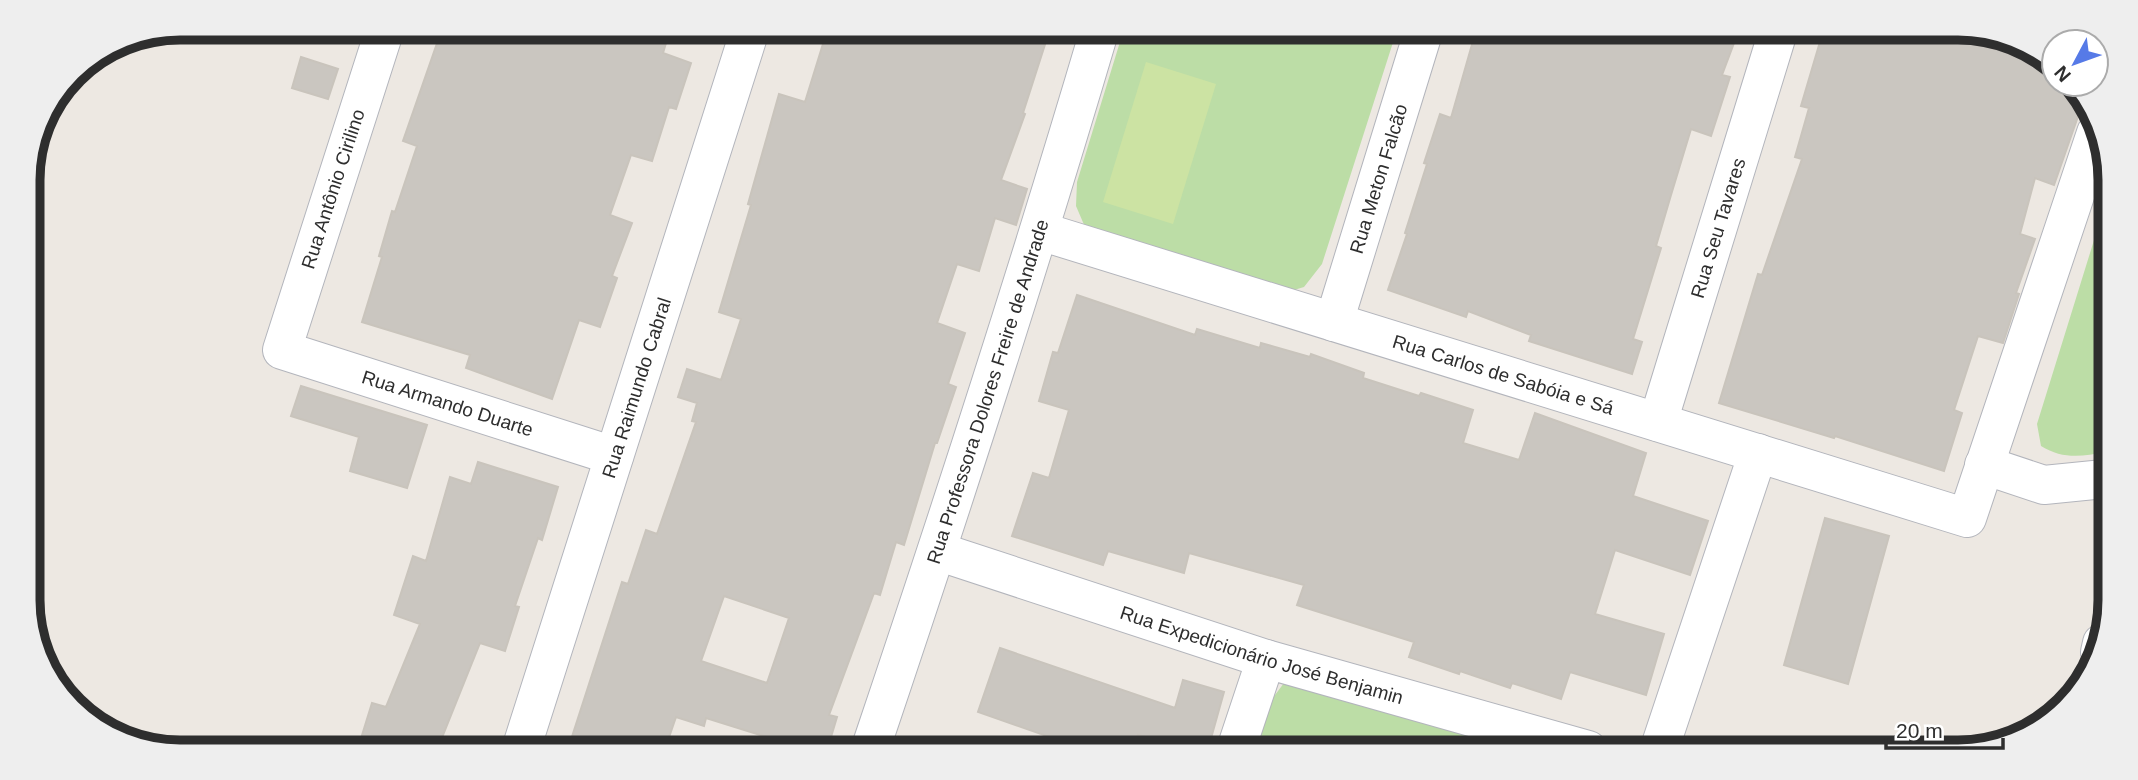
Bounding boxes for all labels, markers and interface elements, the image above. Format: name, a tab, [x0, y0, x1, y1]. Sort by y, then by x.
north arrow	[2040, 28, 2110, 98]
text: N	[2050, 62, 2075, 86]
street label: Rua Meton Falcão	[1345, 101, 1411, 256]
street label: Rua Antônio Cirilino	[297, 106, 369, 272]
street label: Rua Seu Tavares	[1686, 155, 1749, 301]
street label: Rua Professora Dolores Freire de Andrade	[922, 217, 1052, 566]
street label: Rua Raimundo Cabral	[598, 295, 675, 481]
street label: Rua Carlos de Sabóia e Sá	[1390, 330, 1617, 419]
street label: Rua Armando Duarte	[359, 366, 536, 440]
street label: Rua Expedicionário José Benjamin	[1118, 601, 1406, 708]
scale bar	[1886, 706, 2003, 750]
text: 20 m	[1896, 719, 1943, 742]

